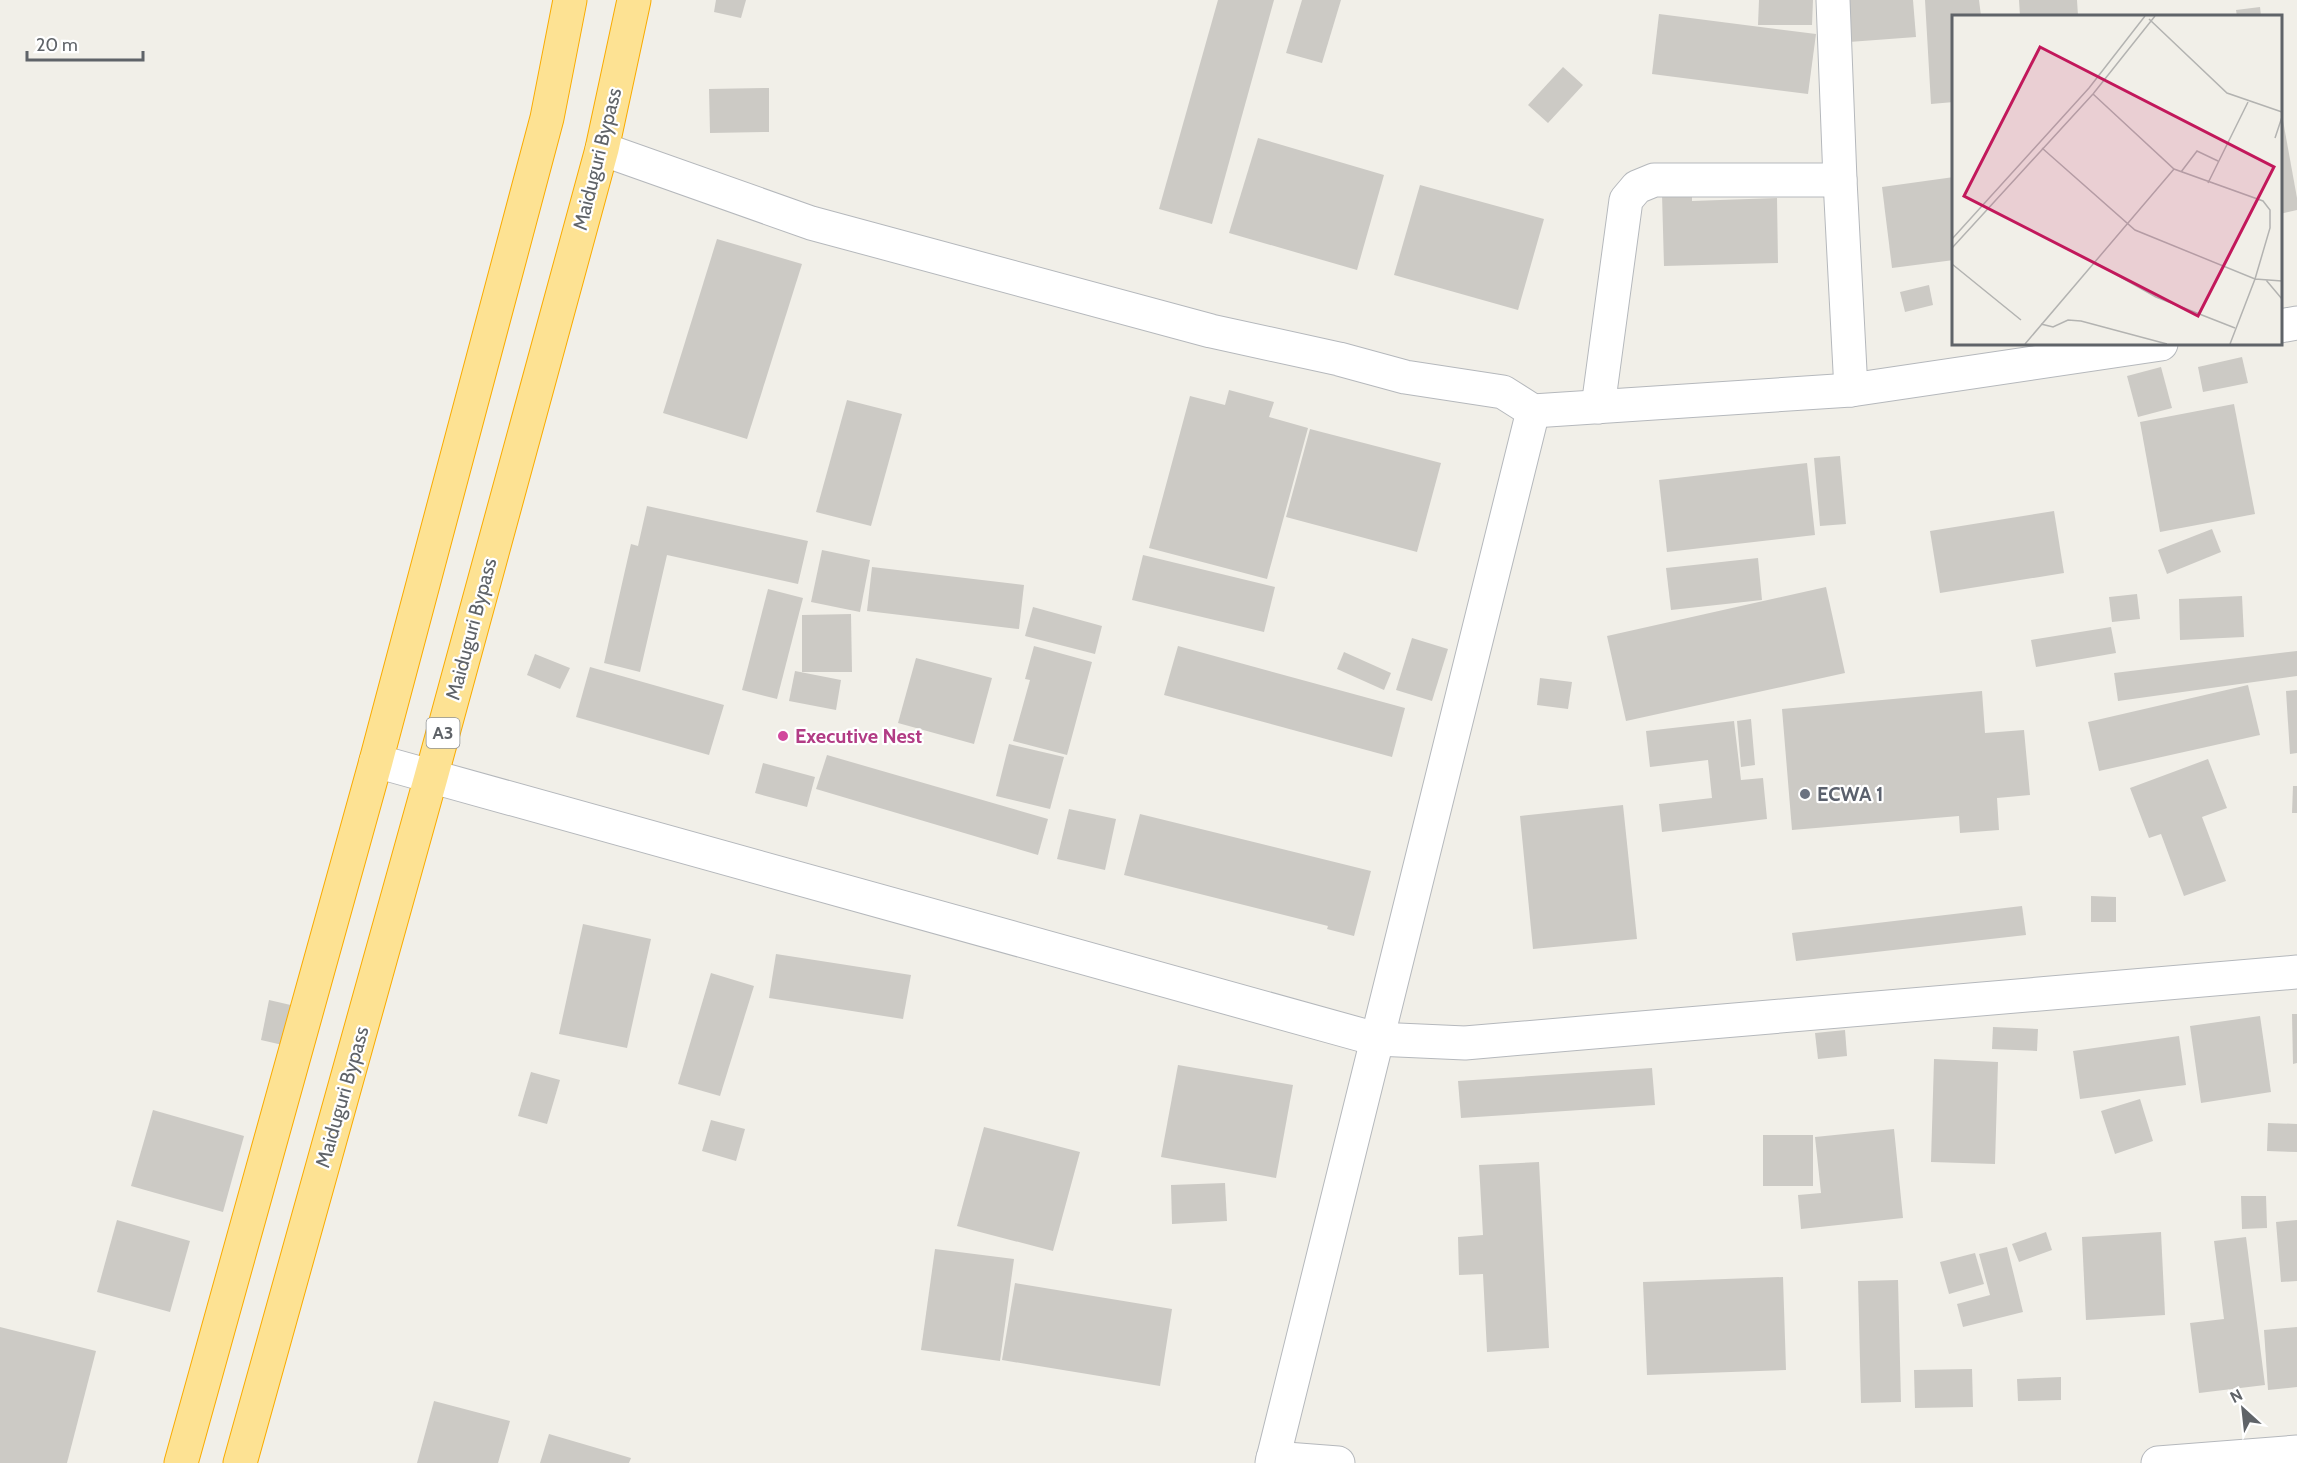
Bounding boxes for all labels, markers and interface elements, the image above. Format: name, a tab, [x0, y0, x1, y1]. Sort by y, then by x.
inset map	[1952, 15, 2282, 345]
scale bar	[27, 24, 142, 62]
text: 20 m	[36, 34, 78, 56]
street label: Maiduguri Bypass	[568, 85, 626, 233]
street label: Maiduguri Bypass	[441, 555, 501, 703]
road number: A3	[426, 718, 460, 748]
place label: Executive Nest	[795, 724, 922, 748]
marker: Executive Nest	[776, 729, 790, 743]
place label: ECWA 1	[1817, 782, 1883, 806]
marker: ECWA 1	[1798, 787, 1812, 801]
street label: Maiduguri Bypass	[310, 1024, 374, 1170]
north arrow	[2213, 1379, 2273, 1439]
text: N	[2227, 1385, 2246, 1407]

